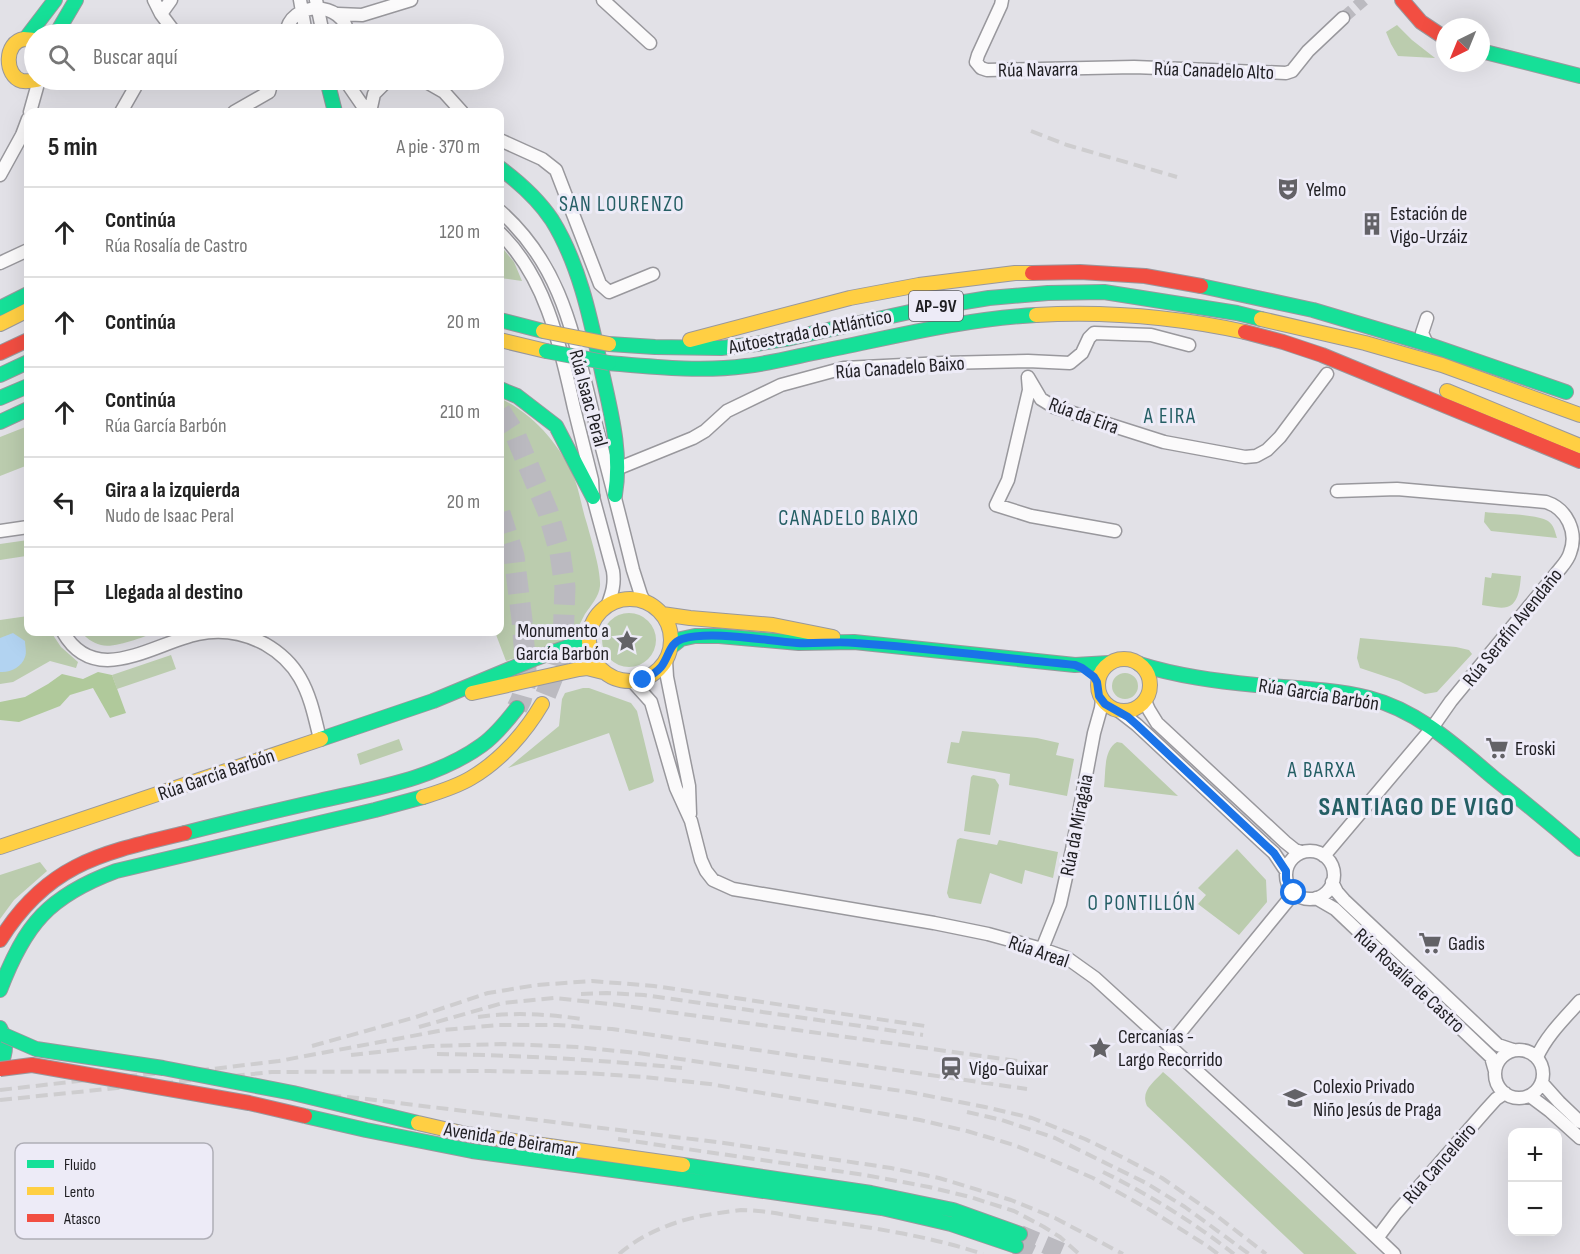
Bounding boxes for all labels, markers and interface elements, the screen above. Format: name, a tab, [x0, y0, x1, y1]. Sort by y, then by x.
north arrow	[1436, 18, 1490, 72]
search box	[24, 24, 504, 90]
icon: search	[45, 41, 78, 74]
text: Buscar aquí	[93, 44, 178, 71]
street label: Rúa Navarra	[998, 57, 1078, 83]
street label: Rúa Canadelo Alto	[1153, 57, 1274, 85]
text: 5 min	[48, 132, 98, 163]
text: A pie · 370 m	[397, 135, 480, 159]
theatre icon: Yelmo	[1275, 176, 1301, 202]
place label: Yelmo	[1306, 178, 1346, 202]
district label: SAN LOURENZO	[559, 192, 685, 217]
place label: Estación de Vigo-Urzáiz	[1390, 202, 1468, 249]
text: Continúa	[105, 207, 176, 234]
building icon: Estación de Vigo-Urzáiz	[1359, 211, 1385, 237]
icon: ahead	[48, 216, 81, 249]
text: 120 m	[440, 220, 480, 244]
text: Rúa Rosalía de Castro	[105, 234, 248, 258]
road number: AP-9V	[909, 291, 963, 321]
street label: Autoestrada do Atlántico	[726, 304, 894, 360]
icon: ahead	[48, 306, 81, 339]
text: Continúa	[105, 309, 176, 336]
text: 20 m	[447, 310, 480, 334]
street label: Rúa Isaac Peral	[564, 347, 613, 449]
street label: Rúa Canadelo Baixo	[835, 352, 965, 384]
text: Continúa	[105, 387, 176, 414]
street label: Rúa da Eira	[1045, 392, 1122, 440]
icon: ahead	[48, 396, 81, 429]
text: 210 m	[440, 400, 480, 424]
district label: A EIRA	[1143, 404, 1196, 429]
text: Rúa García Barbón	[105, 414, 227, 438]
text: Gira a la izquierda	[105, 477, 240, 504]
icon: left	[48, 486, 81, 519]
text: 20 m	[447, 490, 480, 514]
text: Nudo de Isaac Peral	[105, 504, 234, 528]
district label: CANADELO BAIXO	[778, 506, 920, 531]
street label: Rúa Serafín Avendaño	[1458, 564, 1568, 691]
icon: arrive	[48, 576, 81, 609]
text: Llegada al destino	[105, 579, 243, 606]
place label: Monumento a García Barbón	[516, 619, 609, 666]
place icon: Monumento a García Barbón	[614, 628, 640, 654]
route end	[629, 666, 655, 692]
street label: Rúa García Barbón	[1257, 674, 1381, 716]
supermarket icon: Eroski	[1484, 735, 1510, 761]
place label: Eroski	[1515, 737, 1556, 761]
street label: Rúa García Barbón	[155, 744, 278, 806]
district label: A BARXA	[1287, 758, 1356, 783]
street label: Rúa da Miragaia	[1055, 772, 1099, 878]
district label: SANTIAGO DE VIGO	[1319, 792, 1515, 823]
route start	[1280, 879, 1306, 905]
district label: O PONTILLÓN	[1087, 891, 1197, 916]
street label: Rúa Rosalía de Castro	[1349, 923, 1470, 1038]
street label: Rúa Areal	[1005, 930, 1072, 973]
supermarket icon: Gadis	[1417, 930, 1443, 956]
place label: Gadis	[1448, 932, 1485, 956]
place label: Cercanías - Largo Recorrido	[1118, 1025, 1223, 1072]
place icon: Cercanías - Largo Recorrido	[1087, 1035, 1113, 1061]
station icon: Vigo-Guixar	[938, 1055, 964, 1081]
place label: Vigo-Guixar	[969, 1057, 1048, 1081]
place label: Colexio Privado Niño Jesús de Praga	[1313, 1075, 1442, 1122]
school or university icon: Colexio Privado Niño Jesús de Praga	[1282, 1085, 1308, 1111]
street label: Avenida de Beiramar	[441, 1117, 580, 1162]
street label: Rúa Canceleiro	[1398, 1118, 1481, 1209]
map controls	[1508, 1128, 1562, 1236]
button: +	[1508, 1128, 1562, 1182]
legend	[15, 1143, 213, 1239]
text: Fluido	[64, 1156, 96, 1175]
button: −	[1508, 1182, 1562, 1236]
text: Lento	[64, 1183, 95, 1202]
text: Atasco	[63, 1210, 101, 1229]

